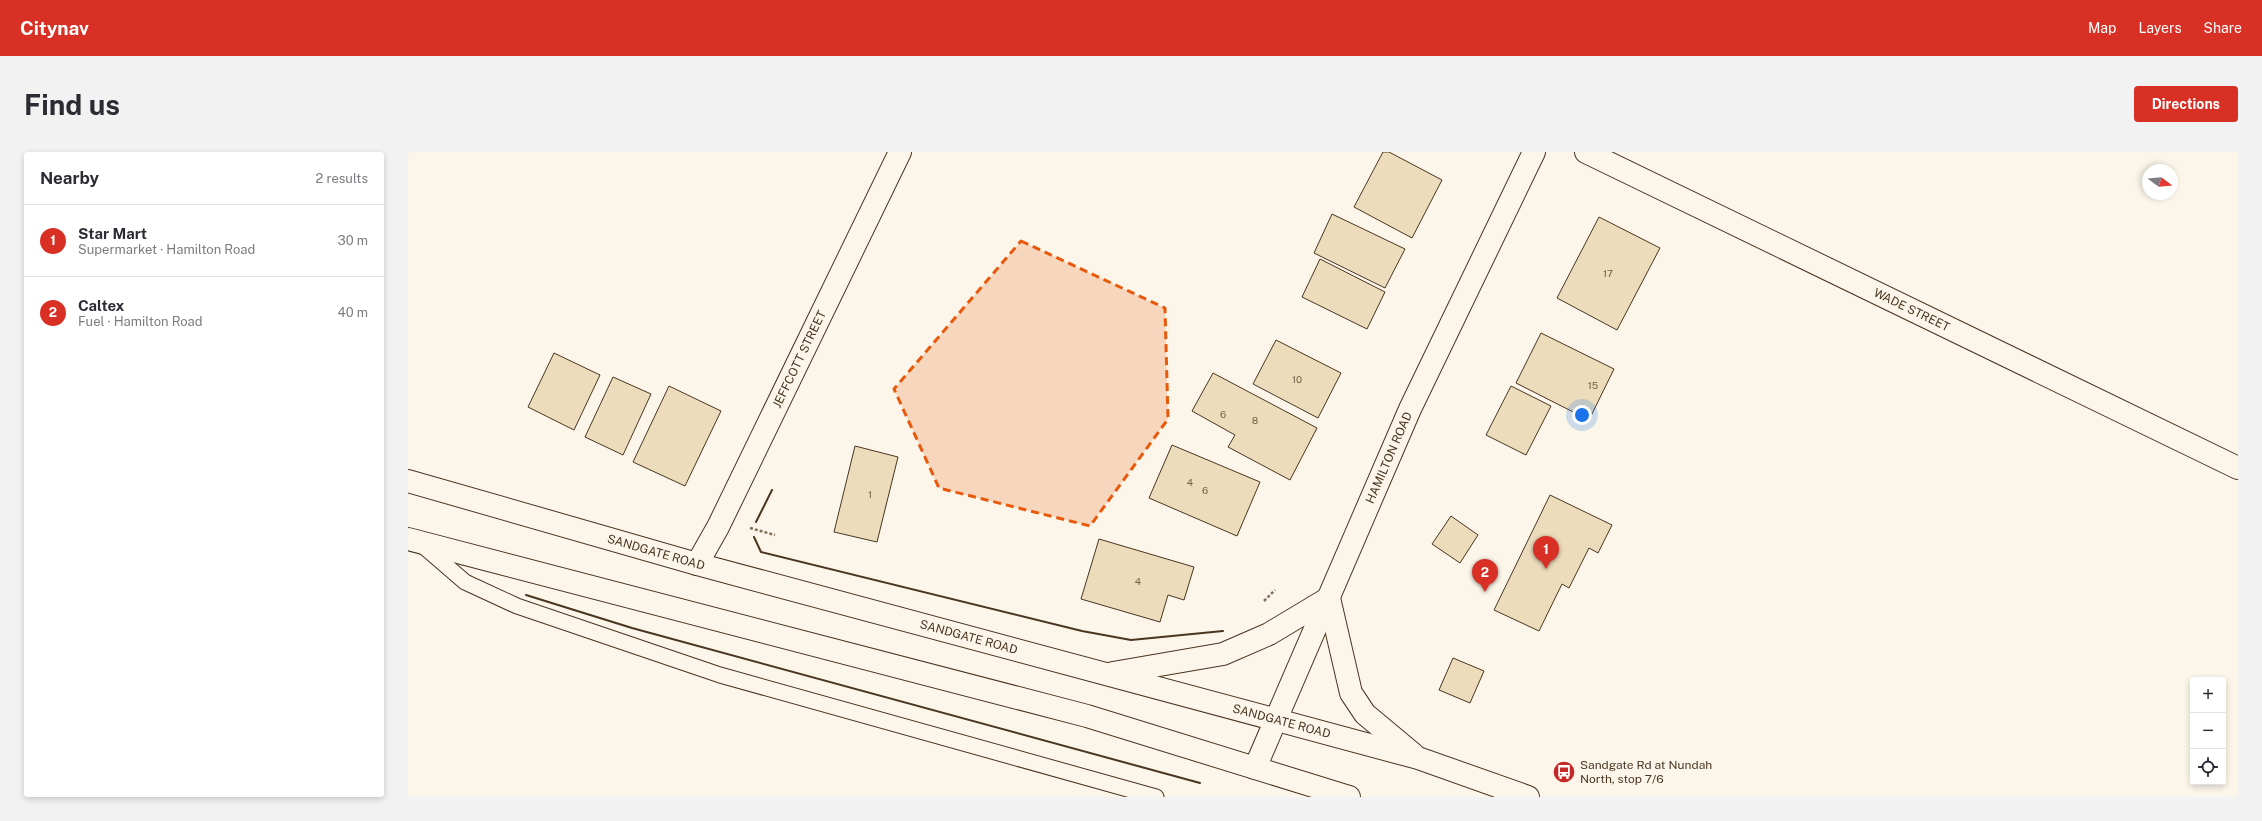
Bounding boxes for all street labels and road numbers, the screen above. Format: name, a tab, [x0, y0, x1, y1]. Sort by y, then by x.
street label: WADE STREET	[1871, 286, 1952, 334]
street label: JEFFCOTT STREET	[770, 308, 829, 410]
street label: HAMILTON ROAD	[1363, 410, 1415, 506]
street label: SANDGATE ROAD	[606, 532, 706, 573]
street label: SANDGATE ROAD	[918, 617, 1019, 657]
street label: SANDGATE ROAD	[1231, 701, 1332, 741]

